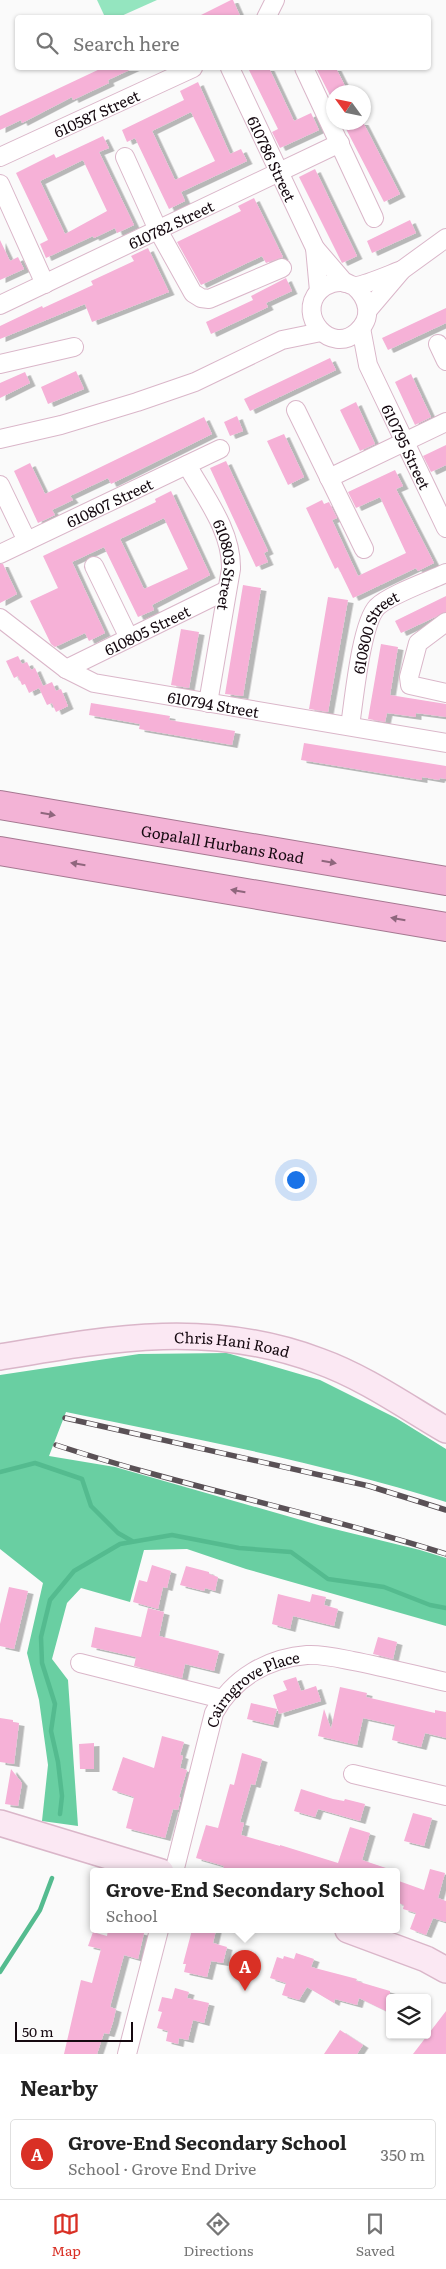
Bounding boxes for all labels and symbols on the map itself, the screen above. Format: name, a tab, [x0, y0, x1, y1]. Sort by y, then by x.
street label: 610587 Street	[50, 83, 143, 142]
north arrow	[326, 85, 371, 130]
street label: 610786 Street	[242, 112, 303, 205]
street label: 610782 Street	[124, 194, 217, 254]
street label: 610795 Street	[377, 400, 437, 493]
street label: 610807 Street	[62, 471, 156, 532]
street label: 610803 Street	[208, 515, 243, 613]
street label: 610800 Street	[346, 584, 403, 676]
street label: 610805 Street	[100, 598, 194, 660]
street label: 610794 Street	[166, 684, 261, 722]
one-way arrow	[40, 810, 56, 818]
street label: Gopalall Hurbans Road	[139, 818, 306, 868]
one-way arrow	[321, 858, 337, 866]
one-way arrow	[69, 860, 85, 868]
one-way arrow	[229, 887, 245, 895]
one-way arrow	[390, 914, 406, 922]
your location	[283, 1167, 309, 1193]
street label: Chris Hani Road	[174, 1325, 293, 1362]
street label: Cairngrove Place	[199, 1644, 301, 1730]
pin: A	[229, 1950, 261, 1991]
scale bar	[15, 2019, 132, 2042]

